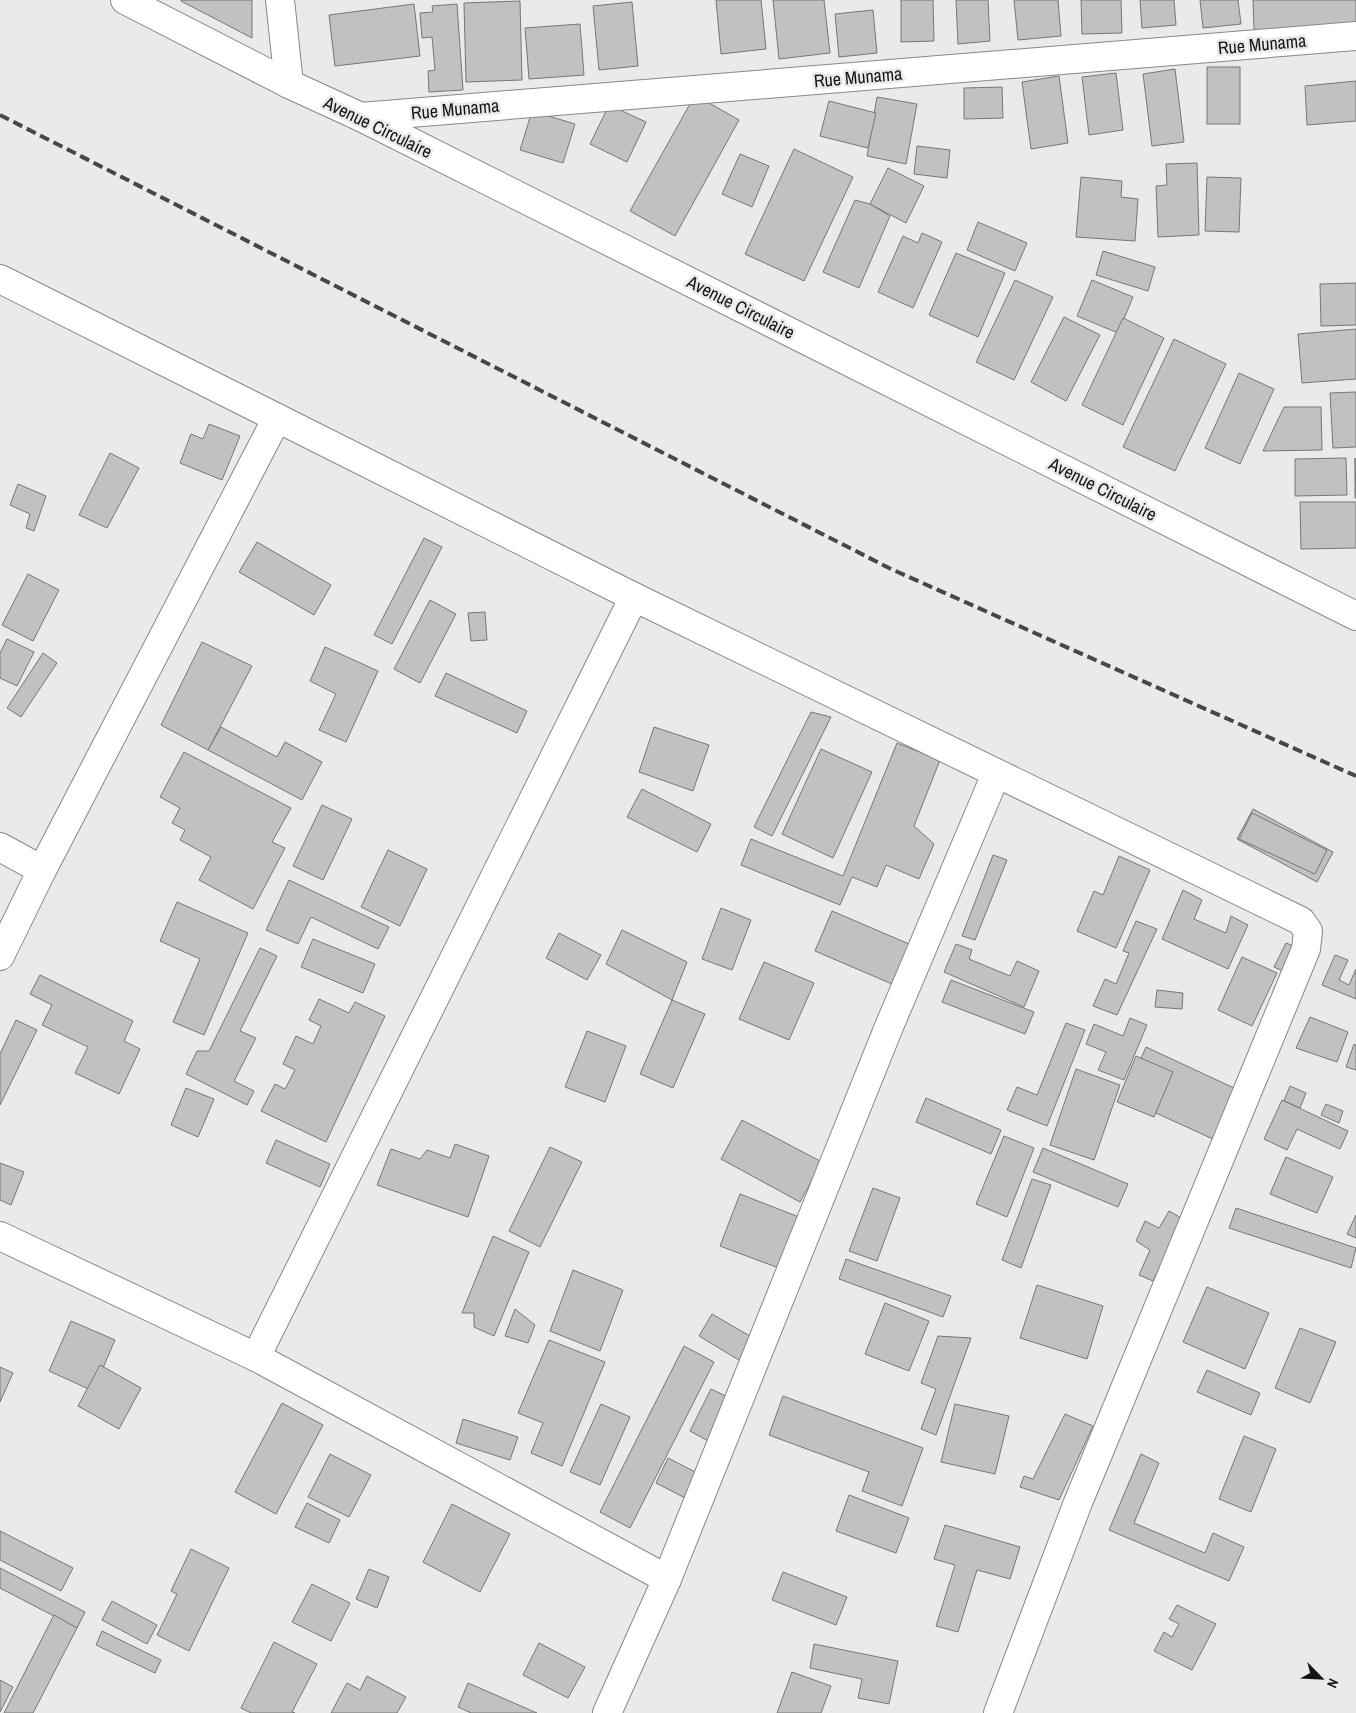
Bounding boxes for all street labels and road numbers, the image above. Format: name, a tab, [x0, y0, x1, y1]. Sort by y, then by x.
street label: Rue Munama	[1217, 28, 1307, 60]
street label: Rue Munama	[813, 61, 903, 93]
street label: Avenue Circulaire	[319, 89, 436, 164]
street label: Rue Munama	[410, 93, 500, 125]
street label: Avenue Circulaire	[682, 269, 799, 345]
street label: Avenue Circulaire	[1044, 451, 1161, 527]

